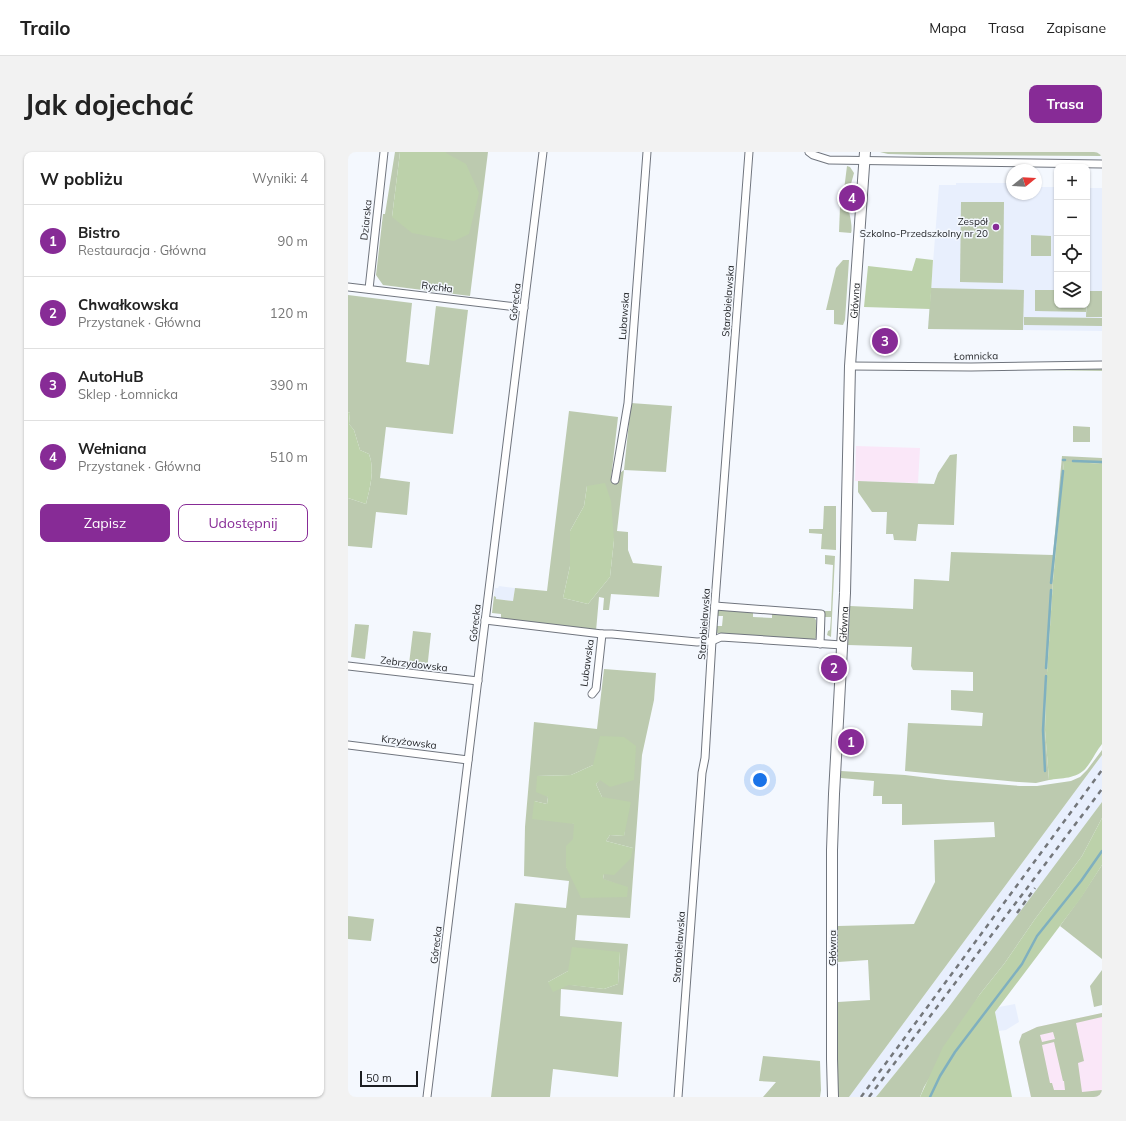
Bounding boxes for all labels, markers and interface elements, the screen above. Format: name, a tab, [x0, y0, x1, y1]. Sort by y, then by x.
text: Trailo	[20, 16, 71, 40]
text: Mapa	[929, 19, 966, 37]
text: Trasa	[988, 19, 1025, 37]
text: Zapisane	[1047, 19, 1106, 37]
button: Trasa	[1029, 85, 1102, 123]
text: Jak dojechać	[24, 87, 194, 122]
north arrow	[1006, 164, 1042, 200]
map controls	[1054, 164, 1090, 308]
button: +	[1054, 164, 1090, 200]
text: W pobliżu	[40, 168, 123, 189]
text: Wyniki: 4	[252, 170, 308, 186]
pin: 4	[839, 183, 865, 213]
street label: Dziarska	[357, 199, 375, 241]
button: −	[1054, 200, 1090, 236]
place label: Zespół Szkolno-Przedszkolny nr 20	[860, 215, 989, 240]
marker: Zespół Szkolno-Przedszkolny nr 20	[991, 222, 1001, 232]
text: Bistro	[78, 223, 120, 242]
text: 1	[49, 233, 57, 249]
text: 90 m	[278, 233, 308, 249]
button: locate	[1054, 236, 1090, 272]
text: Restauracja · Główna	[78, 242, 206, 258]
street label: Starobielawska	[719, 265, 737, 337]
button: layers	[1054, 272, 1090, 308]
street label: Rychła	[421, 279, 453, 295]
street label: Górecka	[506, 282, 524, 322]
street label: Główna	[847, 282, 862, 319]
street label: Lubawska	[616, 292, 632, 340]
text: Chwałkowska	[78, 295, 179, 314]
text: 2	[49, 305, 57, 321]
text: 120 m	[270, 305, 308, 321]
text: Przystanek · Główna	[78, 314, 201, 330]
pin: 3	[872, 326, 898, 356]
street label: Łomnicka	[953, 349, 998, 363]
text: AutoHuB	[78, 367, 144, 386]
text: 3	[49, 377, 57, 393]
text: 390 m	[270, 377, 308, 393]
text: Sklep · Łomnicka	[78, 386, 178, 402]
text: Wełniana	[78, 439, 147, 458]
text: 4	[49, 449, 57, 465]
text: 510 m	[270, 449, 308, 465]
text: Przystanek · Główna	[78, 458, 201, 474]
button: Zapisz	[40, 504, 170, 542]
button: Udostępnij	[178, 504, 308, 542]
street label: Starobielawska	[695, 588, 713, 660]
street label: Górecka	[466, 603, 484, 643]
street label: Główna	[836, 606, 851, 643]
street label: Lubawska	[577, 638, 597, 688]
street label: Zebrzydowska	[380, 653, 448, 675]
pin: 2	[821, 653, 847, 683]
pin: 1	[838, 727, 864, 757]
street label: Krzyżowska	[381, 732, 437, 752]
your location	[750, 770, 770, 790]
street label: Starobielawska	[670, 911, 688, 983]
street label: Górecka	[427, 925, 445, 965]
street label: Główna	[826, 930, 839, 966]
scale bar	[360, 1069, 418, 1088]
text: 50 m	[366, 1071, 392, 1085]

